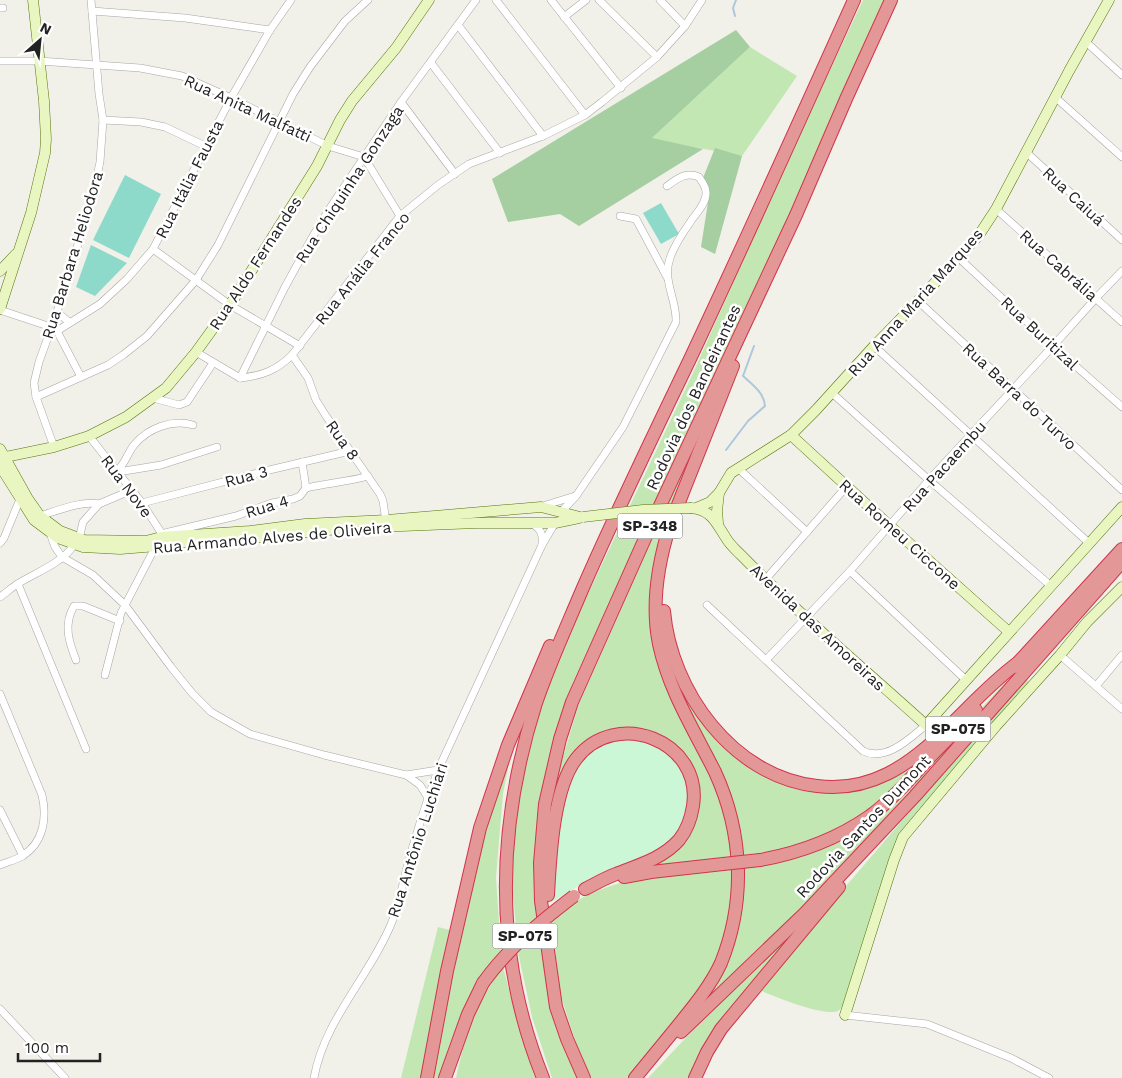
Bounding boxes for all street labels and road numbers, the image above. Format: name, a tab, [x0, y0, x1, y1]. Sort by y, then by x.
street label: Rua Anita Malfatti	[181, 71, 314, 146]
street label: Rua Chiquinha Gonzaga	[291, 102, 407, 267]
street label: Rua Itália Fausta	[151, 117, 227, 242]
street label: Rua Caiuá	[1039, 163, 1109, 230]
street label: Rua Barbara Heliodora	[38, 169, 107, 341]
street label: Rua Aldo Fernandes	[205, 193, 306, 334]
street label: Rua Anália Franco	[311, 208, 414, 329]
street label: Rua Anna Maria Marques	[844, 224, 987, 380]
street label: Rua Cabrália	[1016, 225, 1101, 305]
street label: Rua Buritizal	[997, 293, 1082, 374]
street label: Rodovia dos Bandeirantes	[642, 302, 745, 493]
street label: Rua Barra do Turvo	[959, 339, 1080, 454]
street label: Rua 8	[322, 417, 363, 464]
street label: Rua Pacaembu	[899, 417, 990, 516]
street label: Rua Nove	[97, 451, 156, 521]
street label: Rua 3	[223, 462, 270, 491]
street label: Rua Romeu Ciccone	[835, 475, 964, 594]
street label: Rua 4	[243, 491, 291, 522]
road number: SP-348	[618, 514, 682, 538]
street label: Rua Armando Alves de Oliveira	[152, 518, 392, 557]
street label: Avenida das Amoreiras	[746, 560, 889, 695]
road number: SP-075	[926, 716, 990, 742]
street label: Rodovia Santos Dumont	[792, 751, 935, 902]
street label: Rua Antônio Luchiari	[383, 760, 452, 920]
road number: SP-075	[492, 924, 558, 948]

